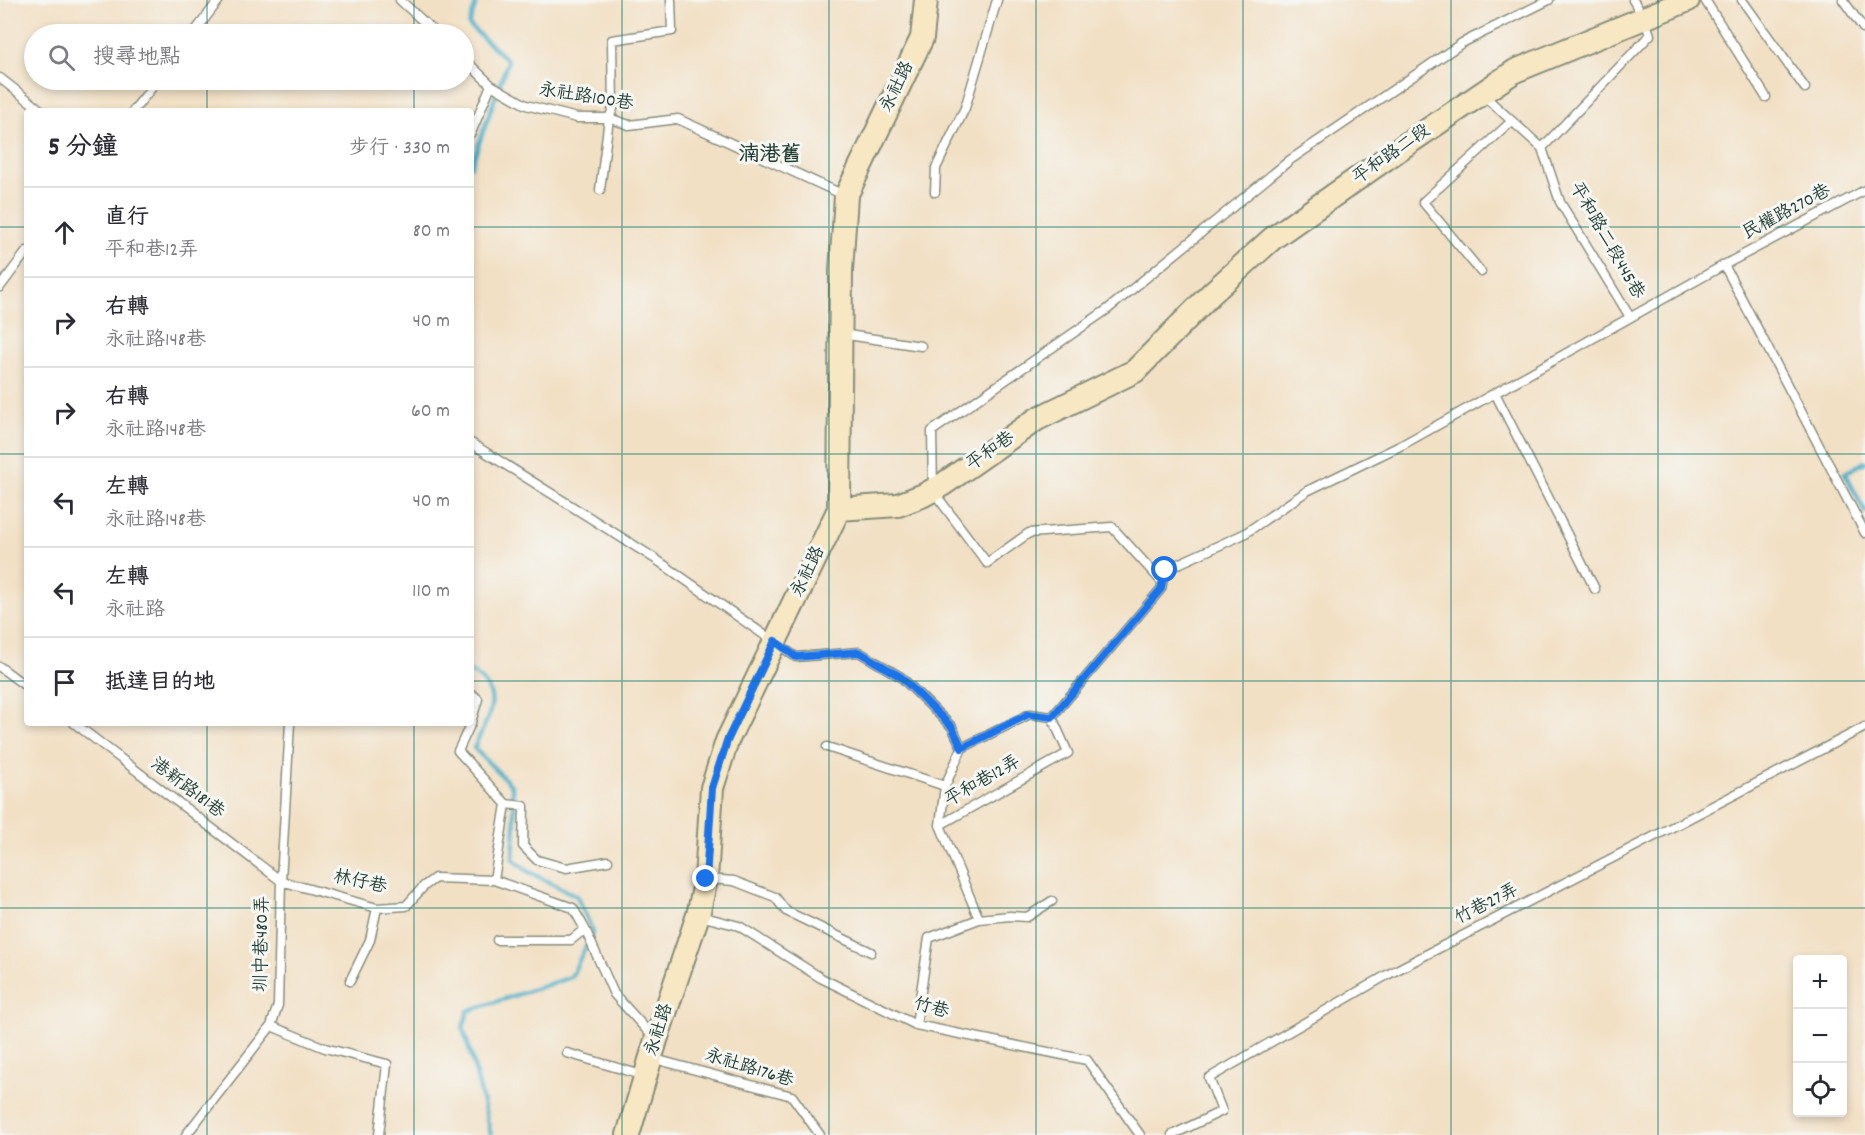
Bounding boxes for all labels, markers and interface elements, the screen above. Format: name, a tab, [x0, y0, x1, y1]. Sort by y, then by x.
search box	[24, 24, 474, 90]
icon: search	[45, 41, 78, 74]
text: 搜尋地點	[93, 43, 181, 74]
street label: 永社路	[875, 57, 921, 117]
street label: 永社路100巷	[537, 78, 635, 118]
street label: 平和路二段	[1348, 119, 1436, 191]
text: 5 分鐘	[48, 130, 118, 167]
text: 步行 · 330 m	[349, 135, 450, 163]
district label: 湳港舊	[739, 141, 802, 171]
street label: 平和路二段445巷	[1562, 178, 1650, 304]
street label: 民權路270巷	[1738, 179, 1836, 247]
text: 直行	[105, 203, 149, 234]
icon: ahead	[48, 216, 81, 249]
text: 80 m	[413, 218, 450, 246]
text: 平和巷12弄	[105, 237, 198, 265]
text: 右轉	[105, 293, 149, 324]
icon: right	[48, 306, 81, 339]
text: 40 m	[412, 308, 450, 336]
text: 永社路148巷	[105, 327, 206, 355]
text: 右轉	[105, 383, 149, 414]
icon: right	[48, 396, 81, 429]
text: 60 m	[411, 398, 450, 426]
text: 永社路148巷	[105, 417, 206, 445]
street label: 平和巷	[962, 426, 1020, 478]
text: 左轉	[105, 473, 149, 504]
icon: left	[48, 486, 81, 519]
text: 40 m	[412, 488, 450, 516]
text: 永社路148巷	[105, 507, 206, 535]
street label: 永社路	[786, 542, 832, 602]
route start	[1151, 556, 1177, 582]
text: 左轉	[105, 563, 149, 594]
icon: left	[48, 576, 81, 609]
text: 110 m	[412, 578, 450, 606]
text: 永社路	[105, 597, 165, 625]
icon: arrive	[48, 666, 81, 699]
text: 抵達目的地	[105, 668, 215, 699]
street label: 平和巷12弄	[940, 750, 1026, 814]
street label: 港新路181巷	[145, 753, 229, 825]
street label: 林仔巷	[331, 865, 389, 901]
route end	[692, 865, 718, 891]
street label: 竹巷27弄	[1451, 878, 1523, 932]
street label: 圳中巷480弄	[250, 896, 276, 992]
map controls	[1793, 955, 1847, 1117]
button: +	[1793, 955, 1847, 1009]
street label: 竹巷	[910, 992, 952, 1026]
street label: 永社路	[640, 1000, 680, 1060]
button: −	[1793, 1009, 1847, 1063]
street label: 永社路176巷	[702, 1044, 796, 1094]
button: locate	[1793, 1063, 1847, 1117]

